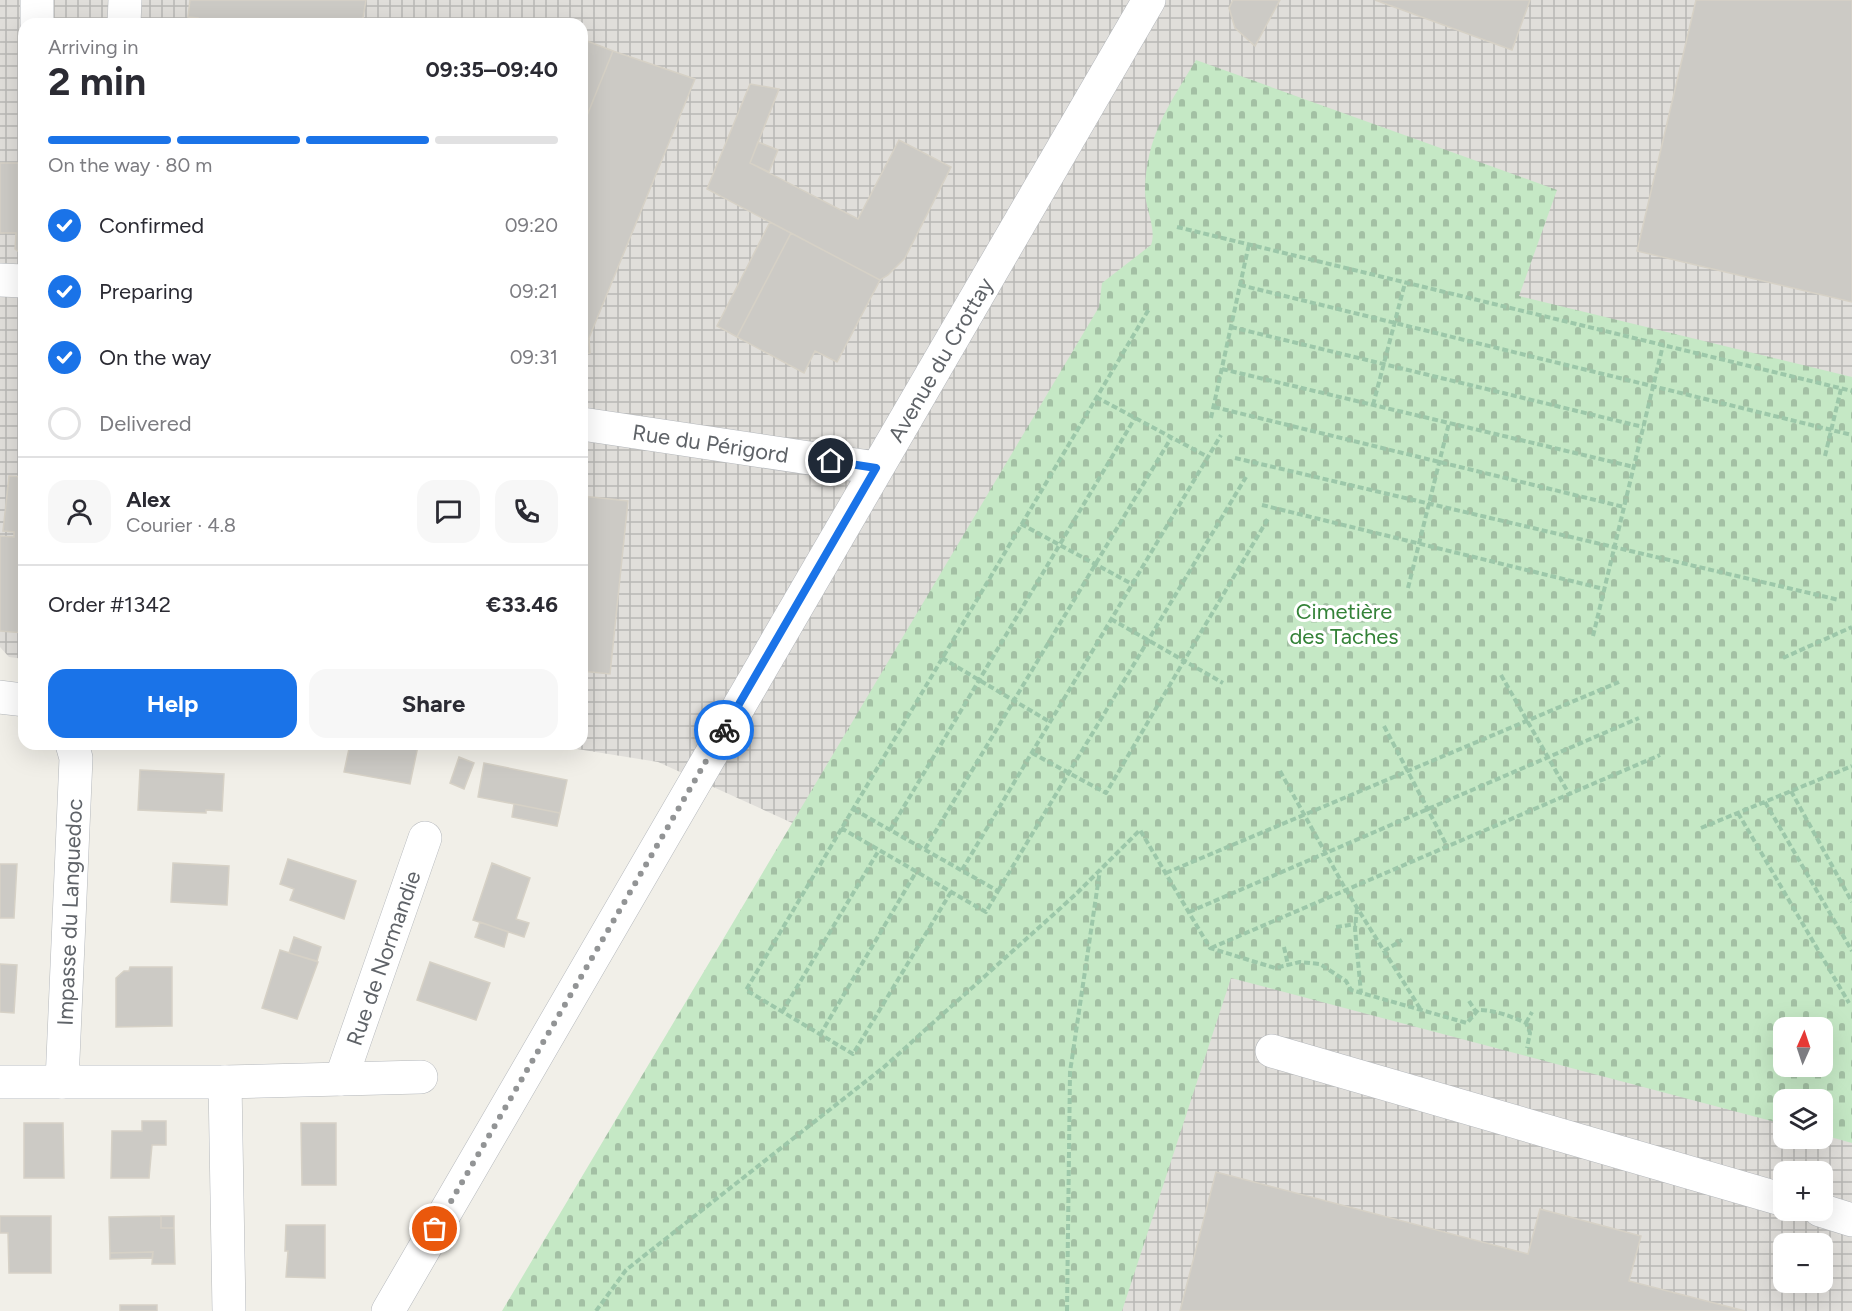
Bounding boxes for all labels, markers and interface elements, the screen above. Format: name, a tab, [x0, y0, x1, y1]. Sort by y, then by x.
text: Arriving in	[48, 35, 138, 59]
text: 09:35–09:40	[425, 56, 558, 83]
text: 2 min	[48, 58, 146, 105]
text: On the way · 80 m	[48, 153, 212, 177]
icon: check	[48, 209, 81, 242]
text: Confirmed	[99, 212, 204, 239]
text: 09:20	[505, 213, 558, 237]
street label: Avenue du Crottay	[882, 272, 999, 447]
icon: check	[48, 275, 81, 308]
text: Preparing	[99, 278, 193, 305]
text: 09:21	[509, 279, 558, 303]
icon: check	[48, 341, 81, 374]
text: On the way	[99, 344, 211, 371]
text: 09:31	[510, 345, 558, 369]
text: Delivered	[99, 410, 192, 437]
street label: Rue du Périgord	[631, 418, 790, 468]
pin	[805, 435, 856, 486]
icon: home	[814, 444, 847, 477]
button: person	[48, 480, 111, 543]
button: chat	[417, 480, 480, 543]
button: phone	[495, 480, 558, 543]
text: Alex	[126, 486, 171, 513]
text: Courier · 4.8	[126, 513, 236, 537]
text: Order #1342	[48, 591, 171, 618]
text: €33.46	[486, 591, 558, 618]
park label: Cimetière des Taches	[1289, 598, 1399, 650]
button: Help	[48, 669, 297, 738]
button: Share	[309, 669, 558, 738]
courier	[694, 700, 754, 760]
icon: bike	[708, 714, 741, 747]
street label: Impasse du Languedoc	[51, 798, 88, 1026]
street label: Rue de Normandie	[340, 867, 426, 1049]
north arrow	[1773, 1017, 1833, 1077]
map controls	[1773, 1017, 1833, 1293]
button: layers	[1773, 1089, 1833, 1149]
button: +	[1773, 1161, 1833, 1221]
pin	[409, 1203, 460, 1254]
icon: bag	[418, 1212, 451, 1245]
button: −	[1773, 1233, 1833, 1293]

